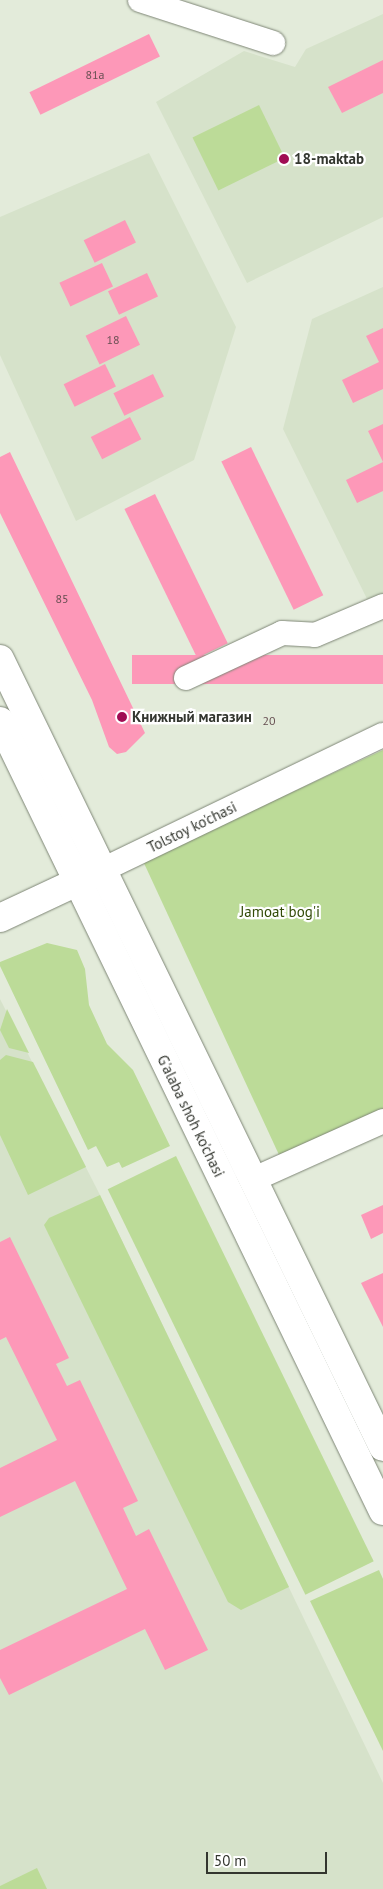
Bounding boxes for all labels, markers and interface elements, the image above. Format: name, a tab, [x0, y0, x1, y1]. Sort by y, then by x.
house number: 81a	[85, 68, 105, 82]
place label: 18-maktab	[294, 150, 364, 168]
marker: 18-maktab	[278, 153, 290, 165]
house number: 18	[106, 333, 120, 347]
house number: 85	[55, 592, 69, 606]
place label: Книжный магазин	[132, 708, 252, 726]
marker: Книжный магазин	[116, 711, 128, 723]
house number: 20	[262, 714, 276, 728]
street label: Tolstoy ko'chasi	[144, 798, 240, 856]
park label: Jamoat bog'i	[240, 903, 320, 921]
street label: G'alaba shoh ko'chasi	[154, 1052, 228, 1180]
scale bar	[208, 1842, 329, 1874]
text: 50 m	[214, 1851, 247, 1870]

